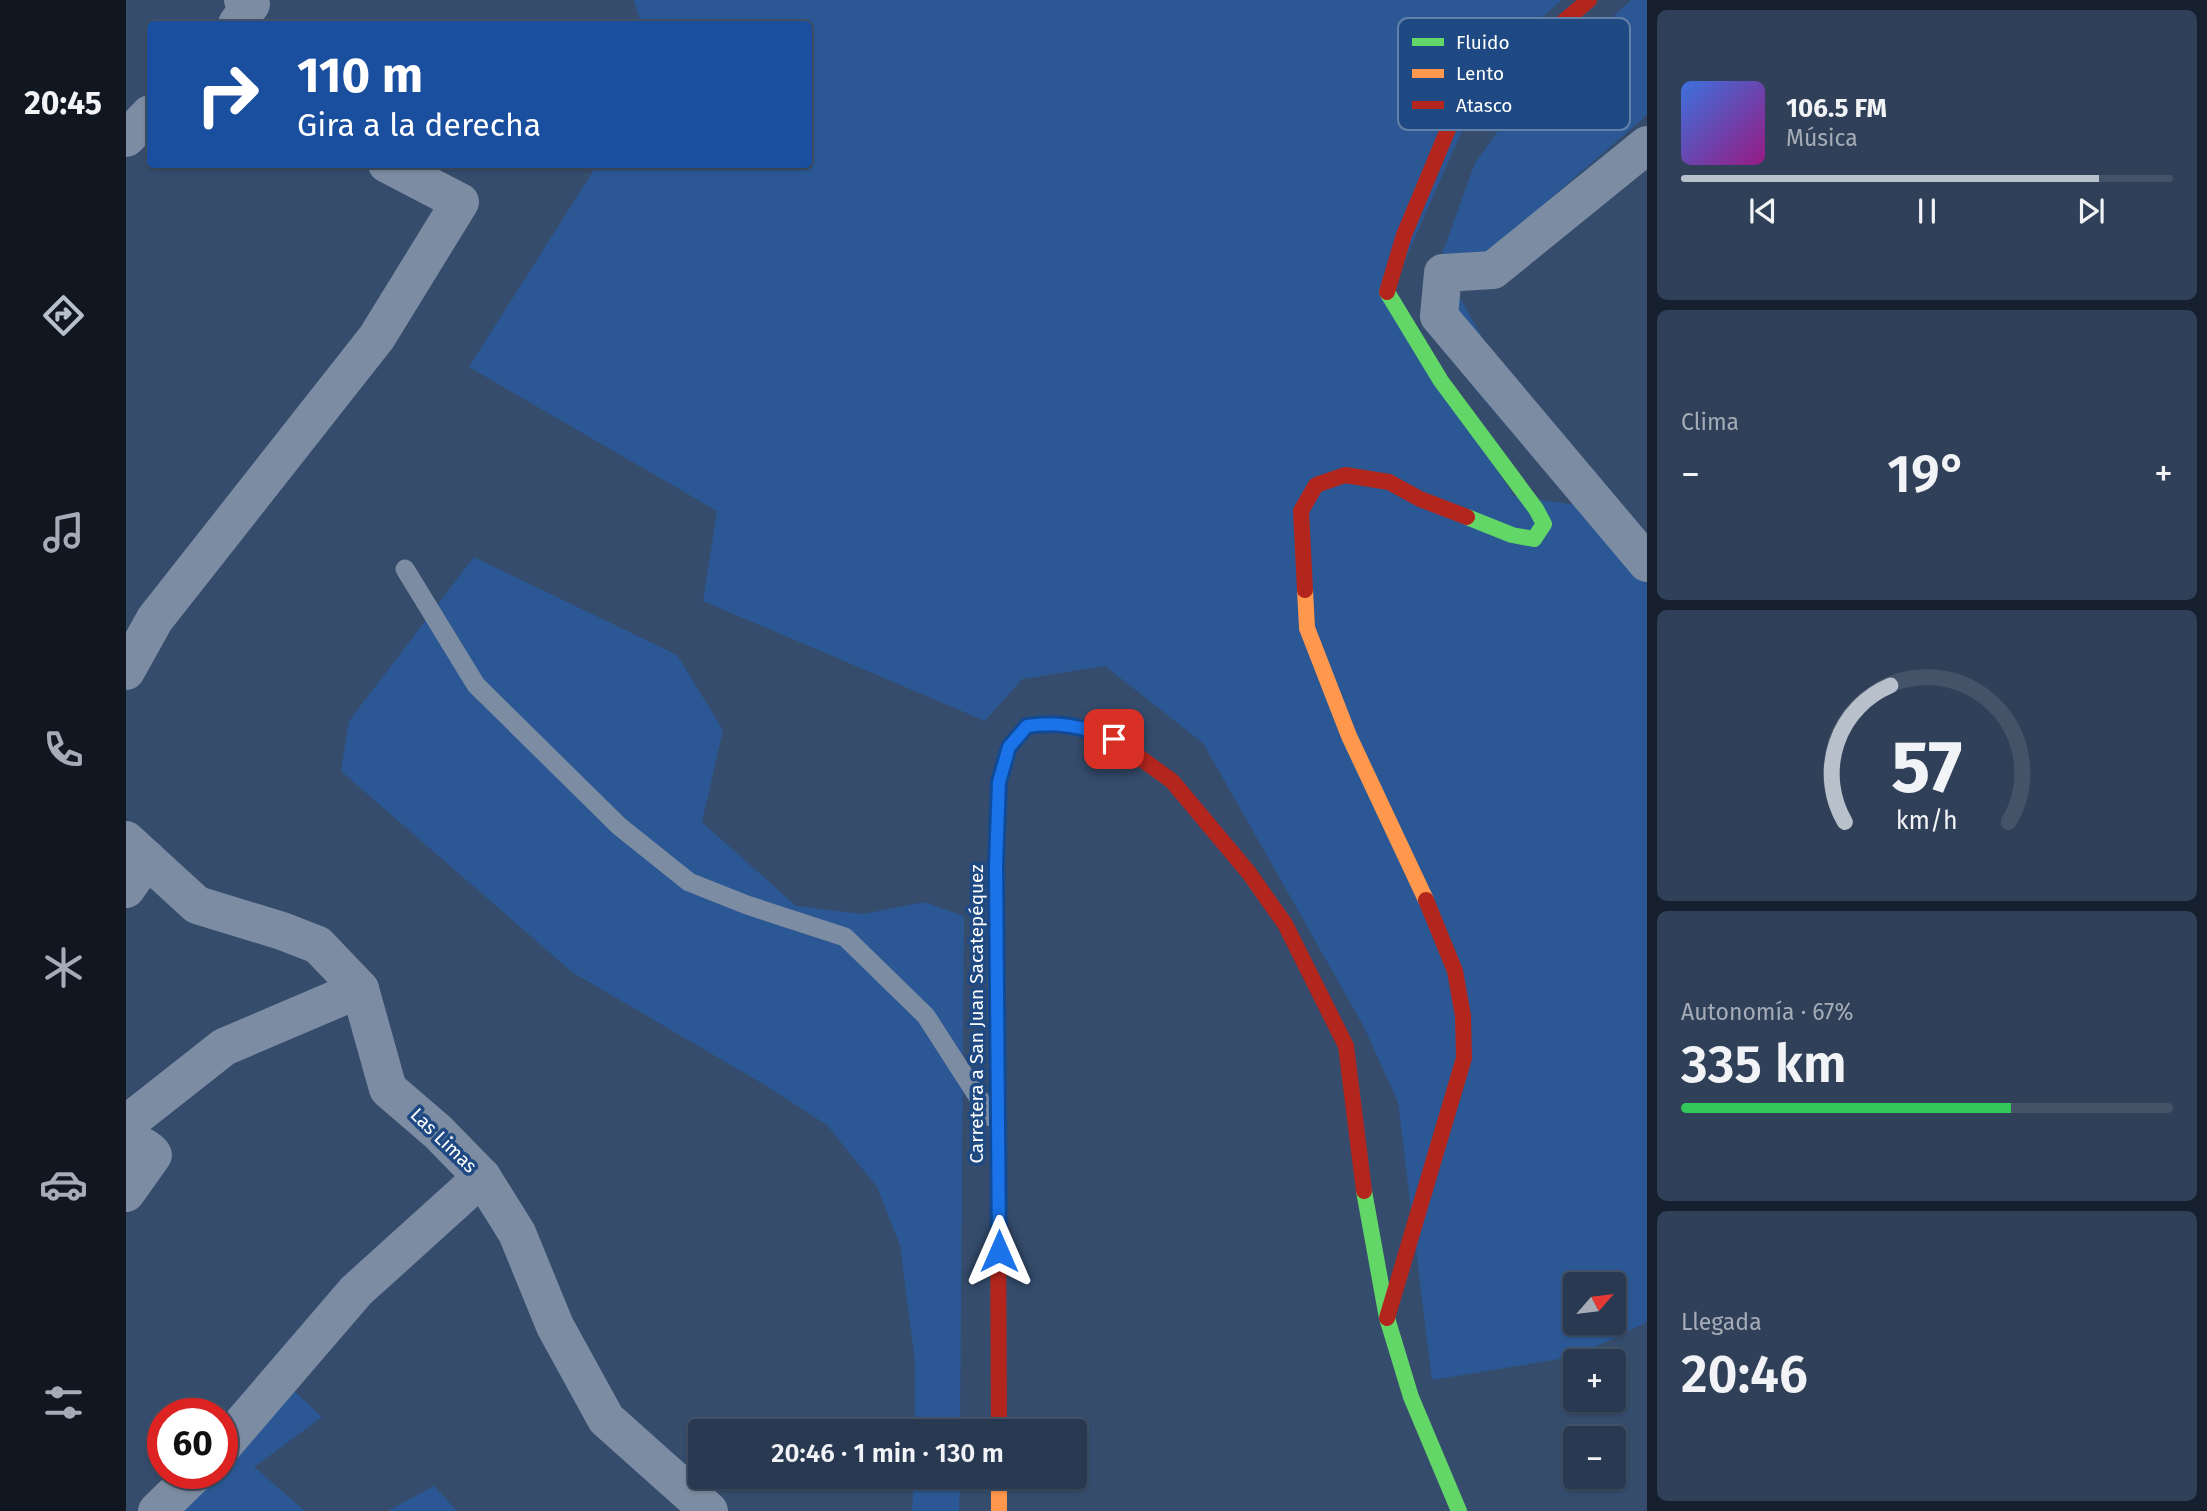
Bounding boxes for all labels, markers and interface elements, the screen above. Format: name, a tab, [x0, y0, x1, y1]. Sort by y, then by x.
legend	[1398, 18, 1630, 130]
text: Fluido	[1456, 31, 1510, 54]
text: 110 m	[297, 46, 423, 105]
icon: right	[182, 49, 273, 140]
text: Lento	[1456, 62, 1504, 85]
text: 20:45	[24, 84, 102, 122]
text: 106.5 FM	[1786, 93, 1887, 124]
text: Atasco	[1456, 94, 1512, 117]
text: Gira a la derecha	[297, 106, 541, 144]
text: Música	[1786, 124, 1858, 152]
icon: previous	[1744, 192, 1782, 230]
icon: pause	[1908, 192, 1946, 230]
icon: next	[2072, 192, 2110, 230]
icon: directions	[39, 291, 88, 340]
text: Clima	[1681, 408, 1739, 436]
text: 19°	[1887, 443, 1967, 506]
text: −	[1681, 451, 1700, 497]
text: +	[2154, 451, 2173, 497]
icon: music	[39, 508, 88, 557]
pin	[1084, 709, 1144, 769]
icon: arrive	[1095, 720, 1133, 758]
text: 57	[1891, 724, 1963, 811]
icon: phone	[39, 725, 88, 774]
text: km/h	[1896, 805, 1958, 835]
street label: Carretera a San Juan Sacatepéquez	[965, 864, 988, 1164]
icon: climate	[39, 943, 88, 992]
text: Autonomía · 67%	[1681, 998, 1853, 1026]
text: 335 km	[1681, 1033, 1847, 1096]
street label: Las Limas	[406, 1103, 482, 1178]
icon: car	[39, 1160, 88, 1209]
position arrow	[962, 1214, 1036, 1288]
north arrow	[1563, 1272, 1626, 1335]
map controls	[1563, 1272, 1626, 1489]
text: Llegada	[1681, 1308, 1762, 1336]
text: 20:46	[1681, 1343, 1808, 1406]
button: +	[1563, 1349, 1626, 1412]
icon: filters	[39, 1378, 88, 1427]
speed limit sign: 60	[147, 1398, 238, 1489]
button: −	[1563, 1426, 1626, 1489]
text: 20:46 · 1 min · 130 m	[771, 1438, 1004, 1469]

